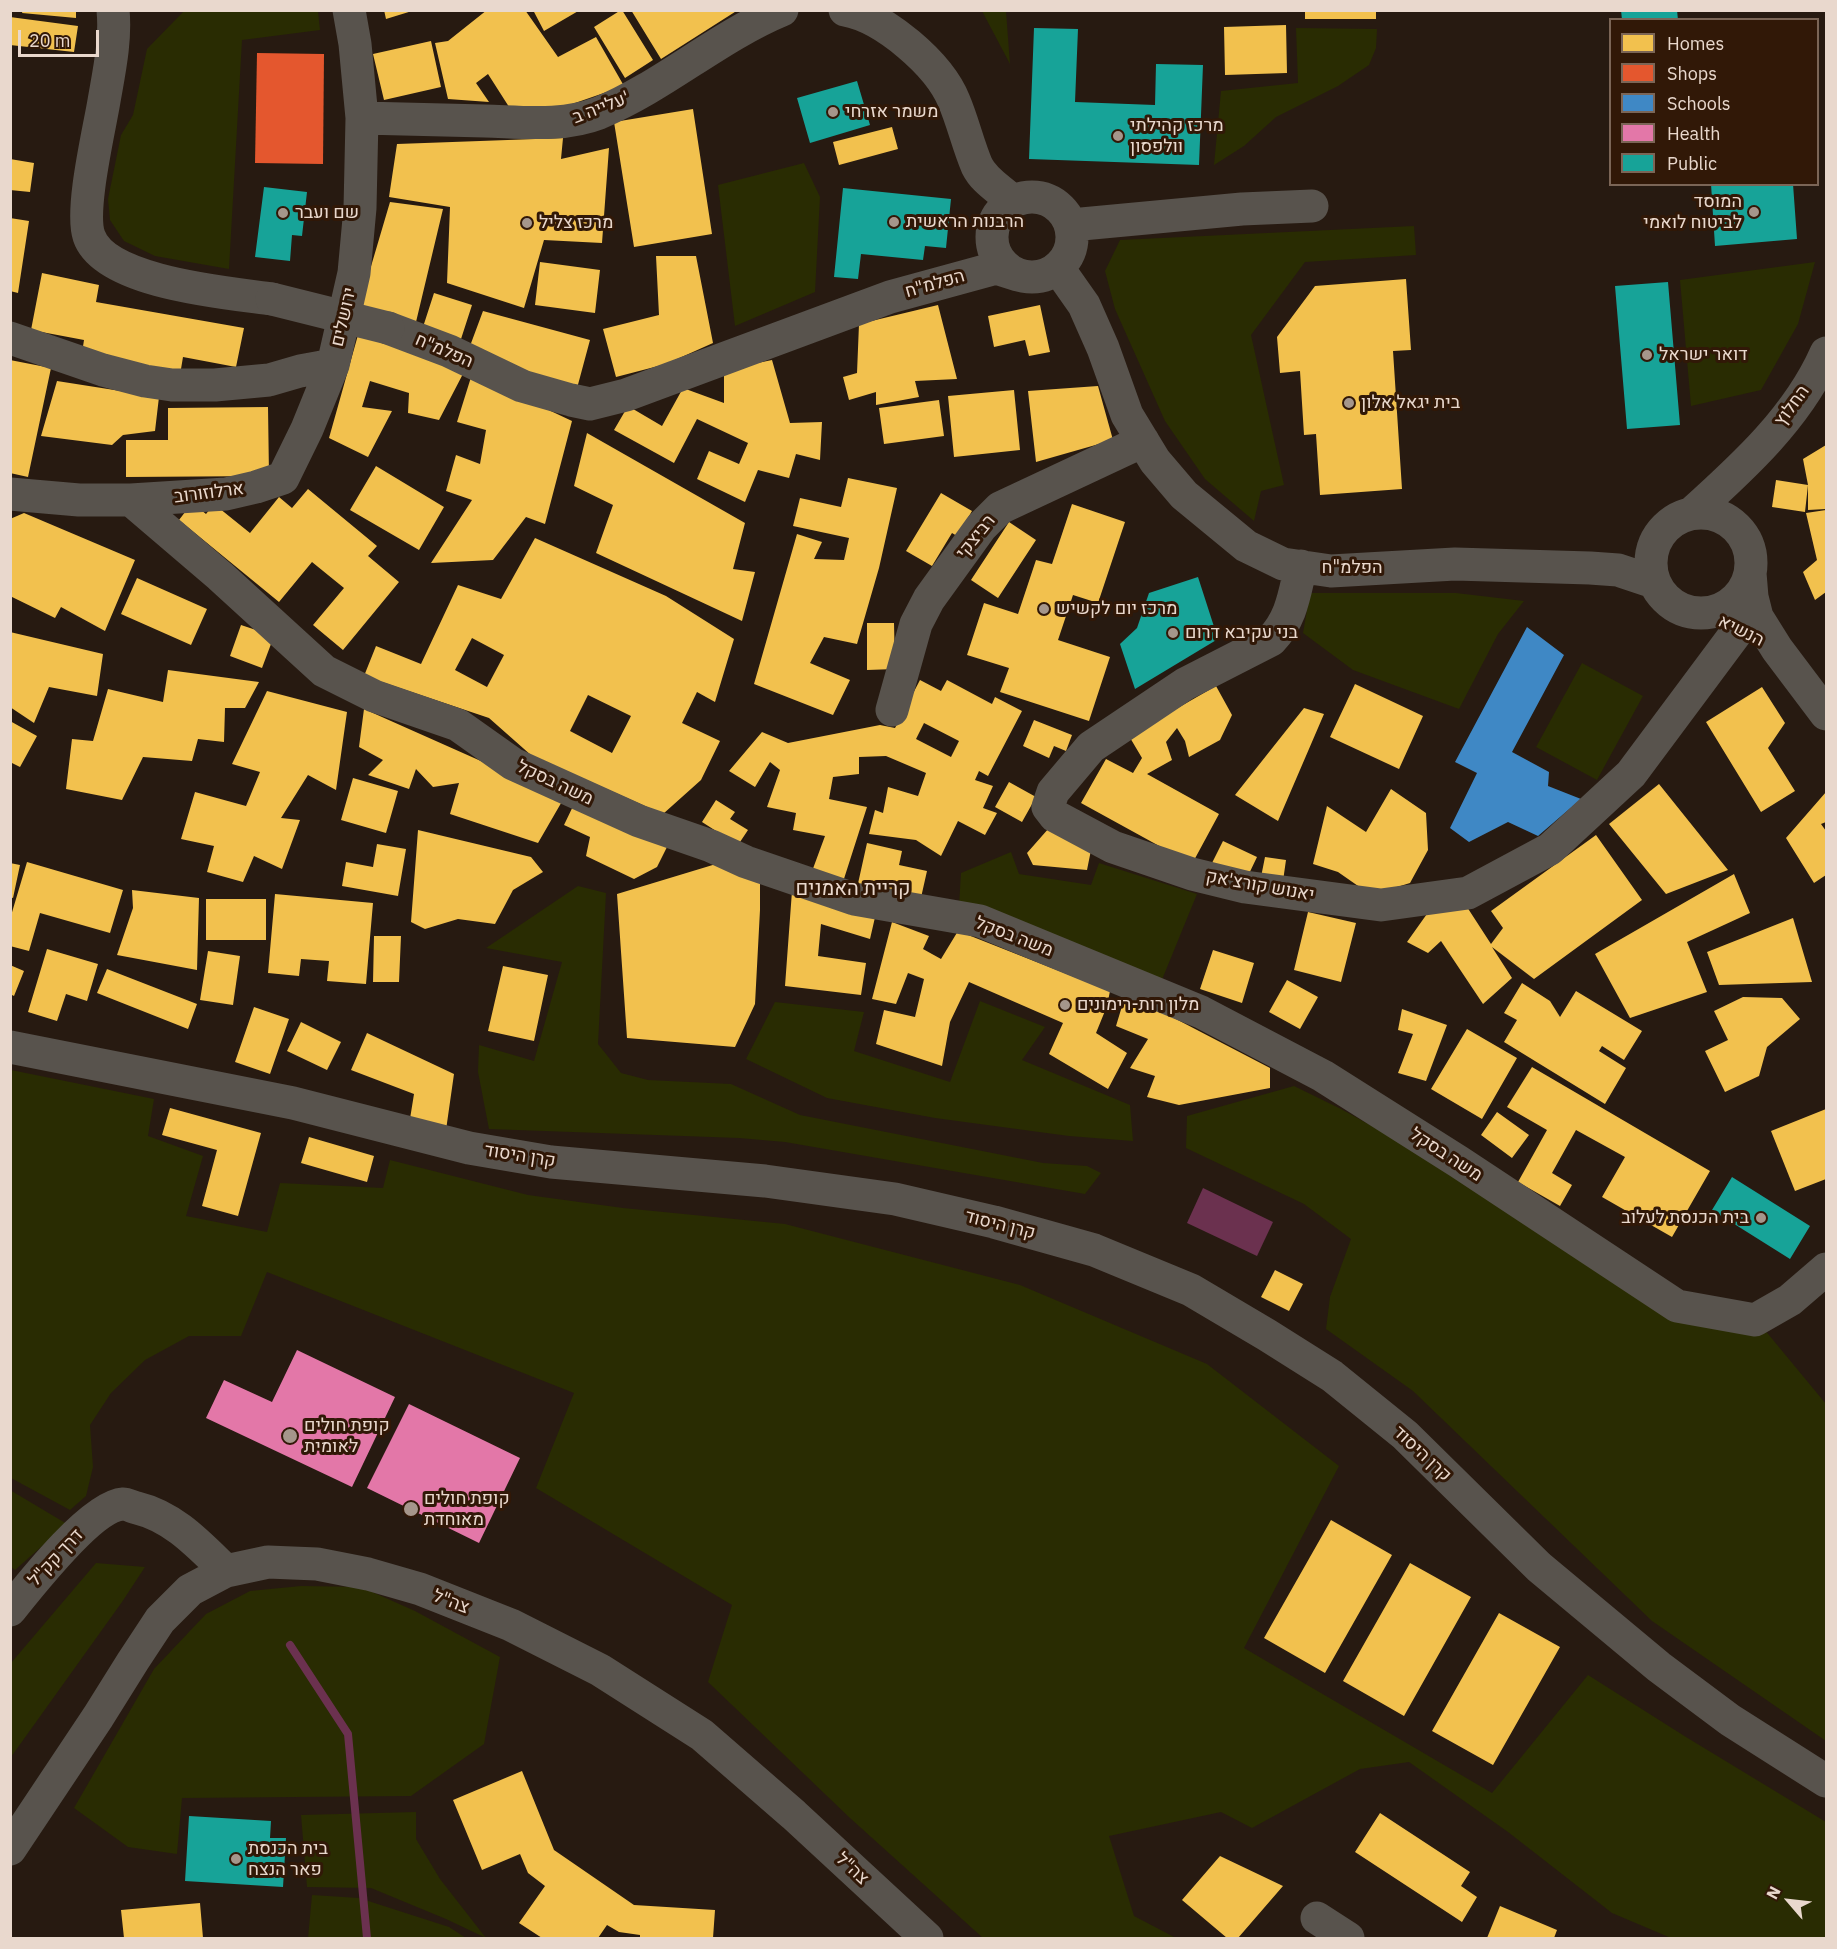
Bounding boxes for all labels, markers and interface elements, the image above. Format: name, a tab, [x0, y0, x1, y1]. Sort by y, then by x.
scale bar	[21, 18, 102, 56]
legend	[1609, 18, 1819, 186]
text: 20 m	[29, 29, 71, 52]
text: Homes	[1667, 32, 1724, 55]
text: Shops	[1667, 62, 1717, 85]
street label: עלייה ב'	[569, 87, 633, 129]
text: Schools	[1667, 92, 1731, 115]
place label: משמר אזרחי	[845, 101, 938, 123]
marker: משמר אזרחי	[826, 105, 840, 119]
place label: מרכז קהילתי וולפסון	[1130, 115, 1224, 158]
text: Health	[1667, 122, 1721, 145]
marker: מרכז קהילתי וולפסון	[1111, 129, 1125, 143]
text: Public	[1667, 152, 1717, 175]
place label: המוסד לביטוח לואמי	[1643, 191, 1742, 234]
place label: שם ועבר	[295, 202, 359, 224]
marker: המוסד לביטוח לואמי	[1747, 205, 1761, 219]
marker: שם ועבר	[276, 206, 290, 220]
place label: הרבנות הראשית	[906, 211, 1024, 233]
place label: מרכז צליל	[539, 212, 613, 234]
marker: הרבנות הראשית	[887, 215, 901, 229]
marker: מרכז צליל	[520, 216, 534, 230]
street label: הפלמ"ח	[903, 265, 967, 303]
street label: ירושלים	[327, 285, 361, 349]
street label: הפלמ"ח	[412, 329, 476, 373]
place label: דואר ישראל	[1659, 344, 1748, 366]
marker: דואר ישראל	[1640, 348, 1654, 362]
street label: החלוץ	[1770, 381, 1814, 431]
place label: בית יגאל אלון	[1361, 392, 1460, 414]
marker: בית יגאל אלון	[1342, 396, 1356, 410]
street label: ארלוזורוב	[173, 478, 245, 508]
street label: רביצקי	[952, 511, 1000, 563]
street label: הפלמ"ח	[1322, 557, 1382, 579]
place label: מרכז יום לקשיש	[1056, 598, 1177, 620]
marker: מרכז יום לקשיש	[1037, 602, 1051, 616]
street label: הנשיא	[1715, 611, 1767, 651]
place label: בני עקיבא דרום	[1185, 622, 1298, 644]
marker: בני עקיבא דרום	[1166, 626, 1180, 640]
street label: משה בסקל	[513, 756, 597, 810]
street label: יאנוש קורצ'אק	[1204, 866, 1316, 906]
district label: קריית האמנים	[796, 877, 910, 901]
street label: משה בסקל	[972, 912, 1056, 962]
place label: מלון רות-רימונים	[1077, 994, 1199, 1016]
marker: מלון רות-רימונים	[1058, 998, 1072, 1012]
street label: משה בסקל	[1406, 1124, 1486, 1186]
street label: קרן היסוד	[483, 1140, 557, 1172]
street label: קרן היסוד	[963, 1206, 1037, 1244]
place label: בית הכנסת לעלוב	[1621, 1207, 1749, 1229]
marker: בית הכנסת לעלוב	[1754, 1211, 1768, 1225]
place label: קופת חולים לאומית	[304, 1415, 390, 1458]
street label: קרן היסוד	[1388, 1422, 1456, 1486]
marker: קופת חולים לאומית	[281, 1427, 299, 1445]
place label: קופת חולים מאוחדת	[424, 1488, 510, 1530]
marker: קופת חולים מאוחדת	[402, 1500, 420, 1518]
street label: דרך קק"ל	[24, 1525, 88, 1591]
street label: צה"ל	[430, 1585, 472, 1619]
place label: בית הכנסת פאר הנצח	[248, 1838, 328, 1880]
street label: צה"ל	[831, 1848, 873, 1890]
marker: בית הכנסת פאר הנצח	[229, 1852, 243, 1866]
north arrow	[1759, 1871, 1819, 1931]
text: N	[1762, 1883, 1785, 1902]

